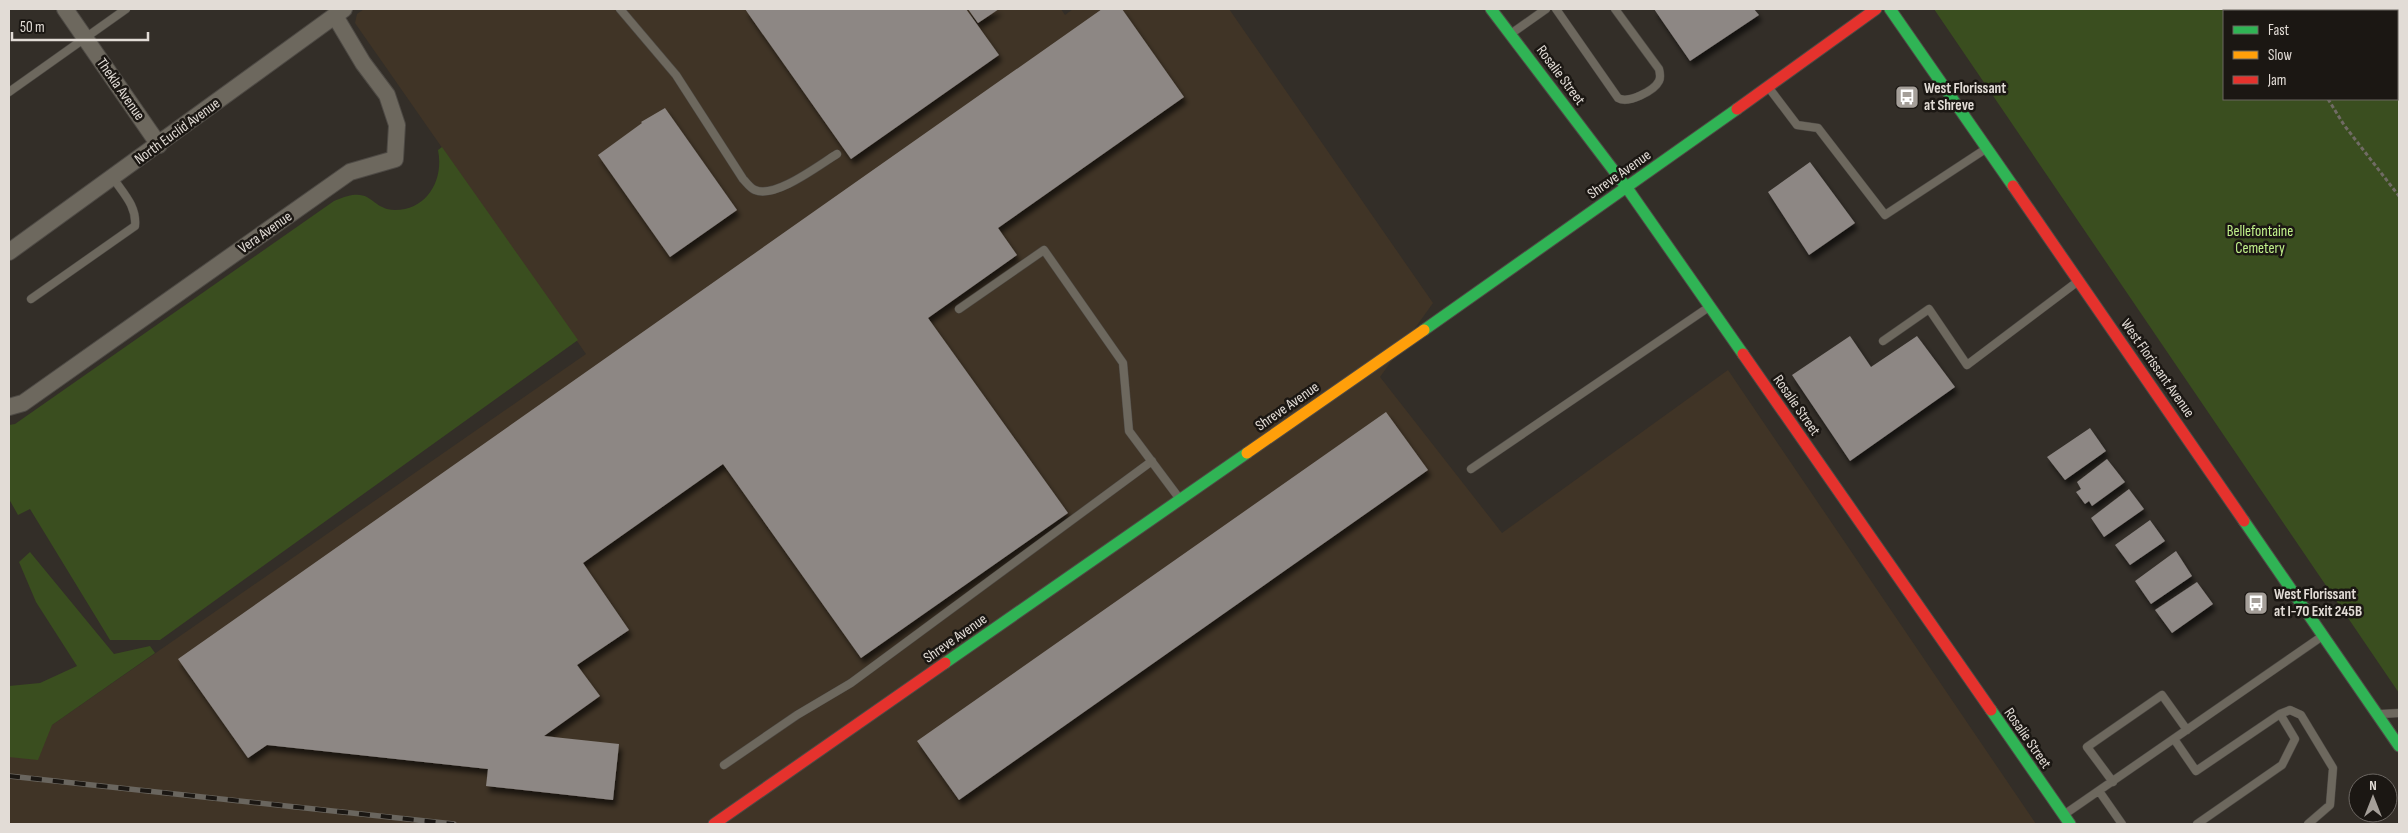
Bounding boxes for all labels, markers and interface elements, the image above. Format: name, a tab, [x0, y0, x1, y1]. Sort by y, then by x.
scale bar	[12, 10, 149, 42]
legend	[2223, 10, 2398, 100]
text: 50 m	[20, 18, 45, 37]
text: Fast	[2268, 21, 2290, 40]
street label: Rosalie Street	[1532, 42, 1590, 109]
text: Slow	[2268, 46, 2292, 65]
street label: Thekla Avenue	[92, 54, 149, 124]
text: Jam	[2267, 71, 2286, 90]
place label: West Florissant at Shreve	[1924, 79, 2006, 115]
bus stop icon: West Florissant at Shreve	[1894, 84, 1920, 110]
street label: North Euclid Avenue	[131, 94, 224, 169]
street label: Shreve Avenue	[1584, 146, 1655, 203]
street label: Vera Avenue	[235, 207, 296, 258]
park label: Bellefontaine Cemetery	[2227, 222, 2293, 258]
street label: West Florissant Avenue	[2116, 315, 2199, 421]
street label: Rosalie Street	[1769, 371, 1825, 440]
street label: Shreve Avenue	[1252, 378, 1323, 435]
place label: West Florissant at I-70 Exit 245B	[2274, 585, 2362, 621]
bus stop icon: West Florissant at I-70 Exit 245B	[2243, 590, 2269, 616]
street label: Shreve Avenue	[920, 610, 991, 667]
street label: Rosalie Street	[2000, 704, 2056, 773]
north arrow	[2348, 773, 2398, 823]
text: N	[2369, 777, 2377, 794]

